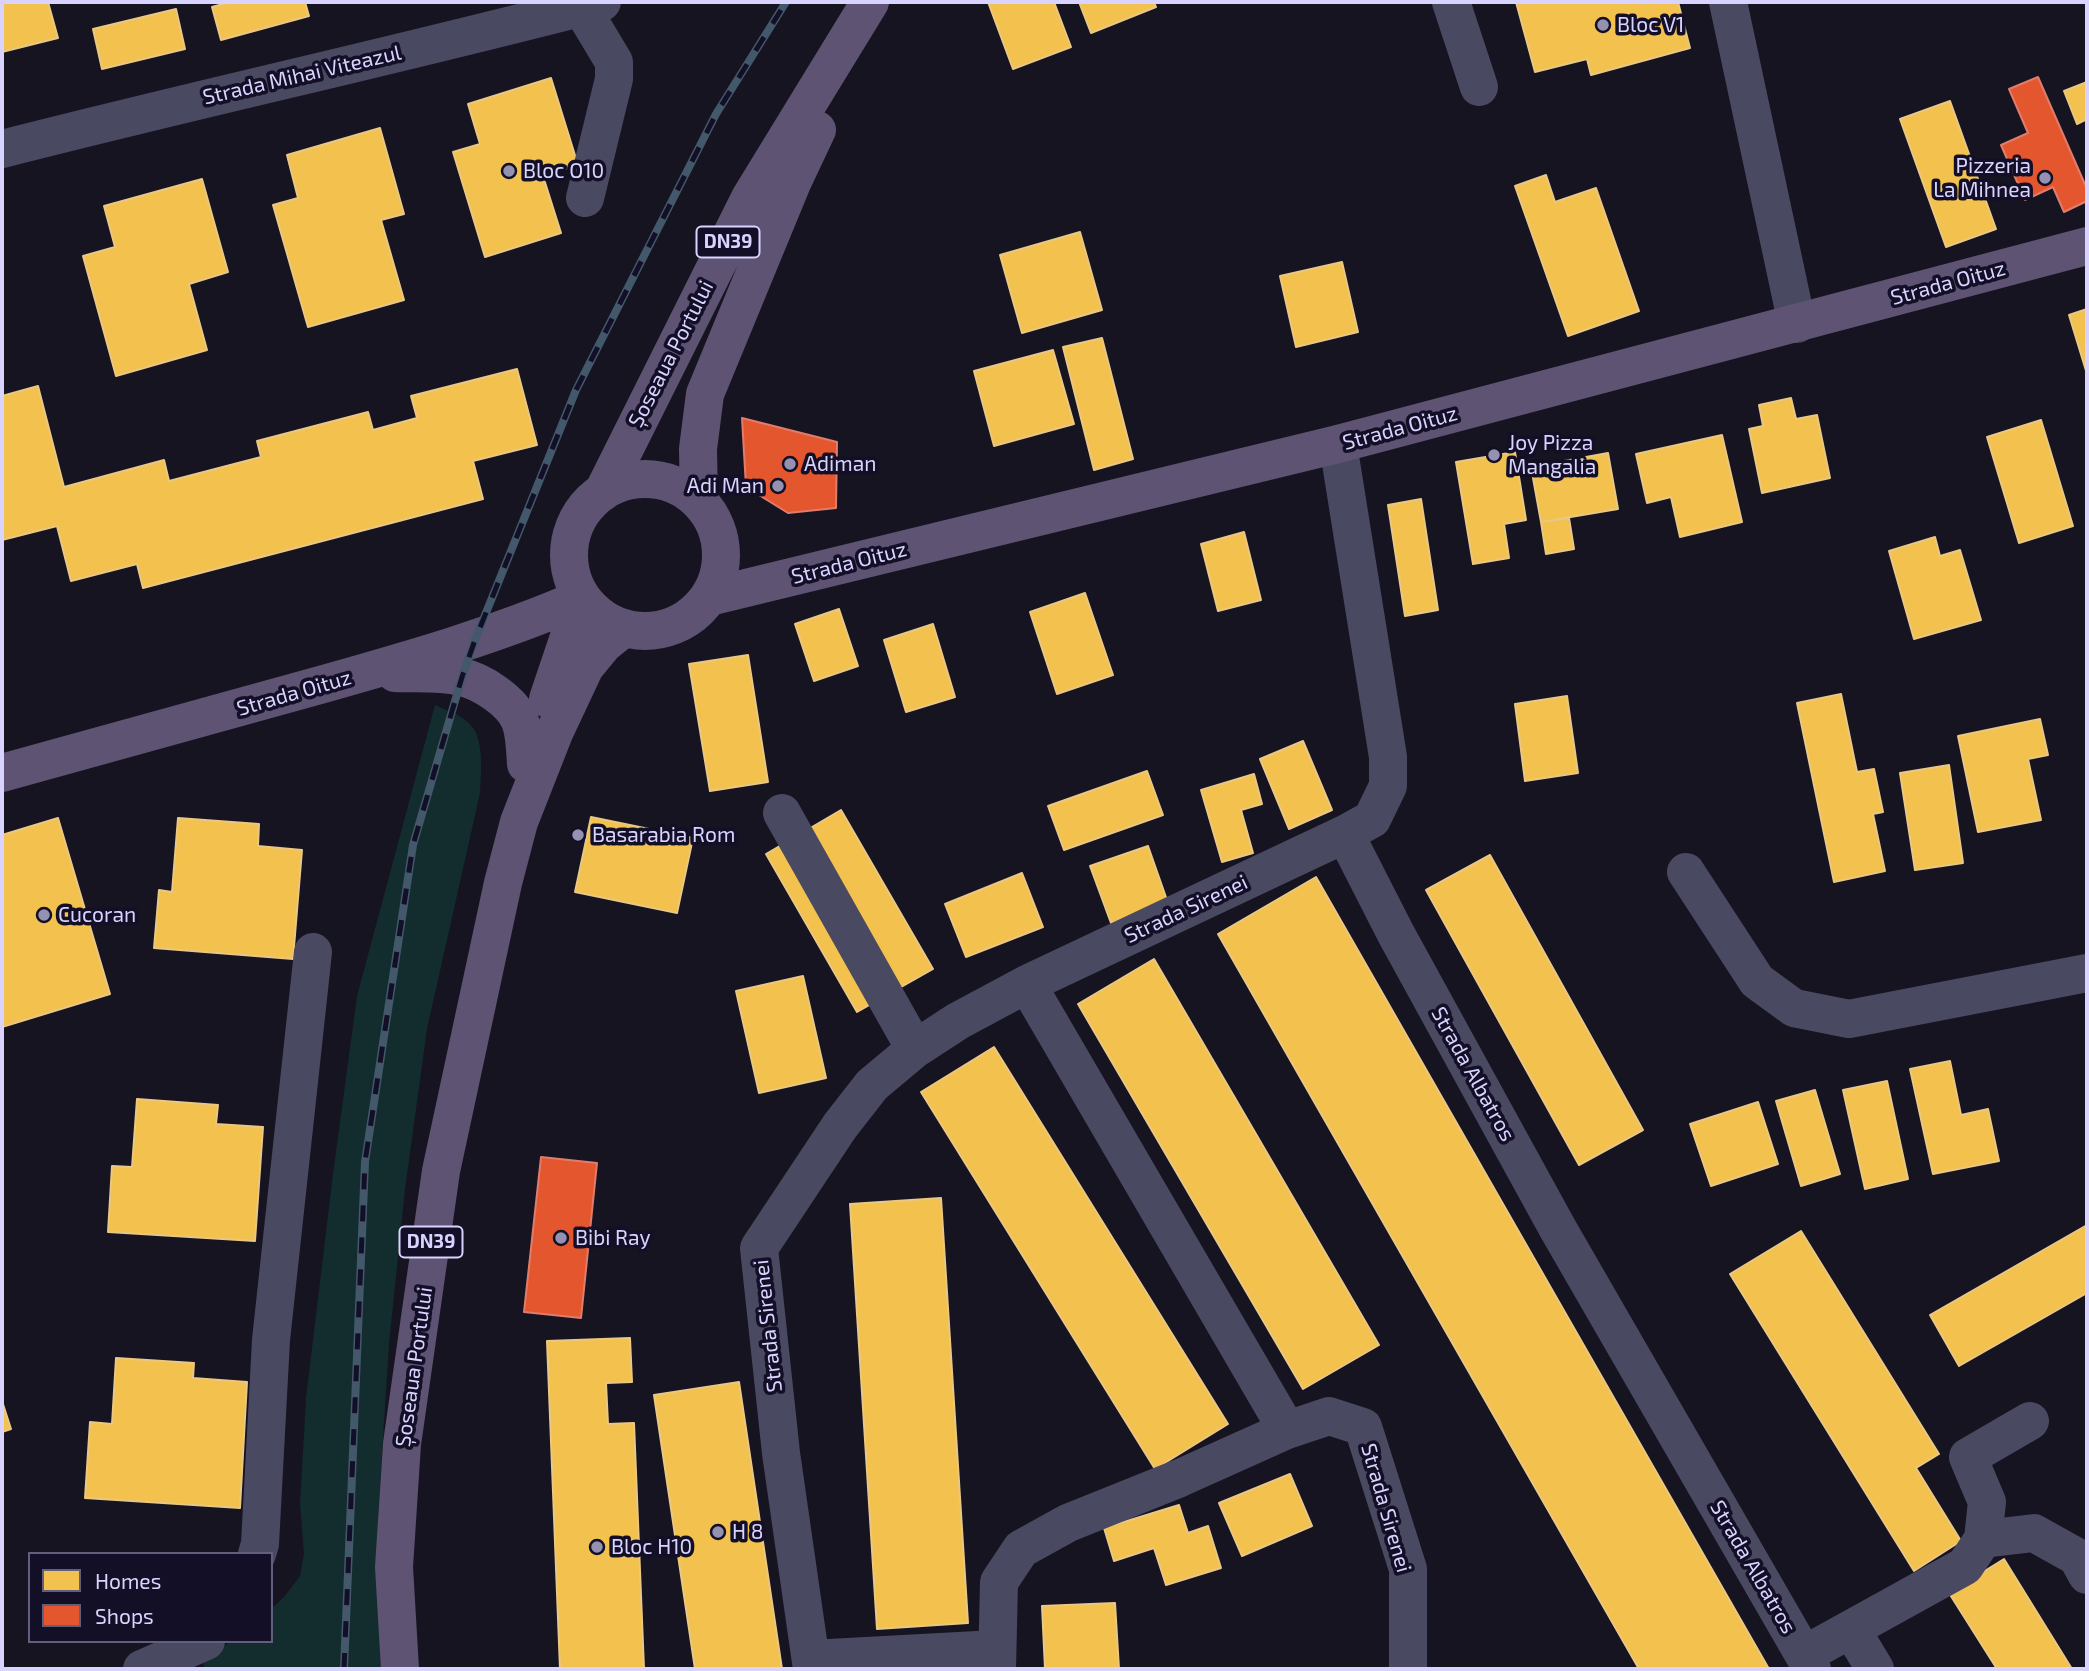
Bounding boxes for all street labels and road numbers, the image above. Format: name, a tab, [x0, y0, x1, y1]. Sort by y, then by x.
street label: Strada Mihai Viteazul	[200, 40, 404, 110]
road number: DN39	[696, 226, 760, 258]
street label: Strada Oituz	[1888, 256, 2008, 310]
street label: Șoseaua Portului	[623, 276, 719, 432]
street label: Strada Oituz	[1340, 401, 1460, 455]
street label: Strada Oituz	[789, 537, 909, 589]
street label: Strada Oituz	[234, 665, 354, 721]
street label: Strada Sirenei	[1120, 869, 1252, 949]
street label: Strada Albatros	[1426, 1003, 1520, 1145]
road number: DN39	[400, 1226, 462, 1258]
street label: Strada Sirenei	[749, 1259, 787, 1393]
street label: Șoseaua Portului	[390, 1285, 438, 1449]
street label: Strada Sirenei	[1356, 1441, 1416, 1575]
street label: Strada Albatros	[1705, 1496, 1801, 1638]

